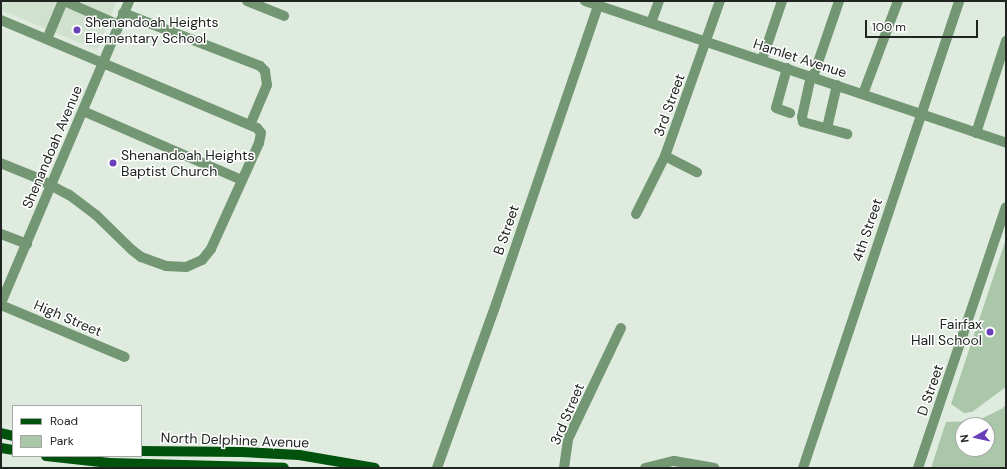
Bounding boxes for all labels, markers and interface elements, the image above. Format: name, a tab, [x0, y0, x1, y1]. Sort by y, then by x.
scale bar	[867, 12, 980, 38]
place label: Shenandoah Heights Elementary School	[85, 14, 219, 46]
text: 100 m	[872, 19, 906, 35]
marker: Shenandoah Heights Elementary School	[72, 25, 82, 35]
street label: Hamlet Avenue	[751, 35, 849, 81]
street label: 3rd Street	[650, 71, 688, 139]
street label: Shenandoah Avenue	[19, 83, 85, 211]
place label: Shenandoah Heights Baptist Church	[121, 147, 255, 180]
marker: Shenandoah Heights Baptist Church	[108, 158, 118, 168]
street label: 4th Street	[848, 196, 886, 264]
street label: B Street	[490, 203, 522, 257]
street label: High Street	[32, 296, 104, 340]
place label: Fairfax Hall School	[911, 316, 982, 348]
marker: Fairfax Hall School	[985, 327, 995, 337]
street label: D Street	[913, 362, 947, 418]
street label: 3rd Street	[546, 381, 588, 447]
legend	[12, 405, 142, 457]
text: Road	[50, 413, 78, 429]
north arrow	[955, 417, 995, 457]
street label: North Delphine Avenue	[160, 429, 310, 451]
text: Park	[50, 433, 74, 449]
text: N	[957, 434, 972, 443]

